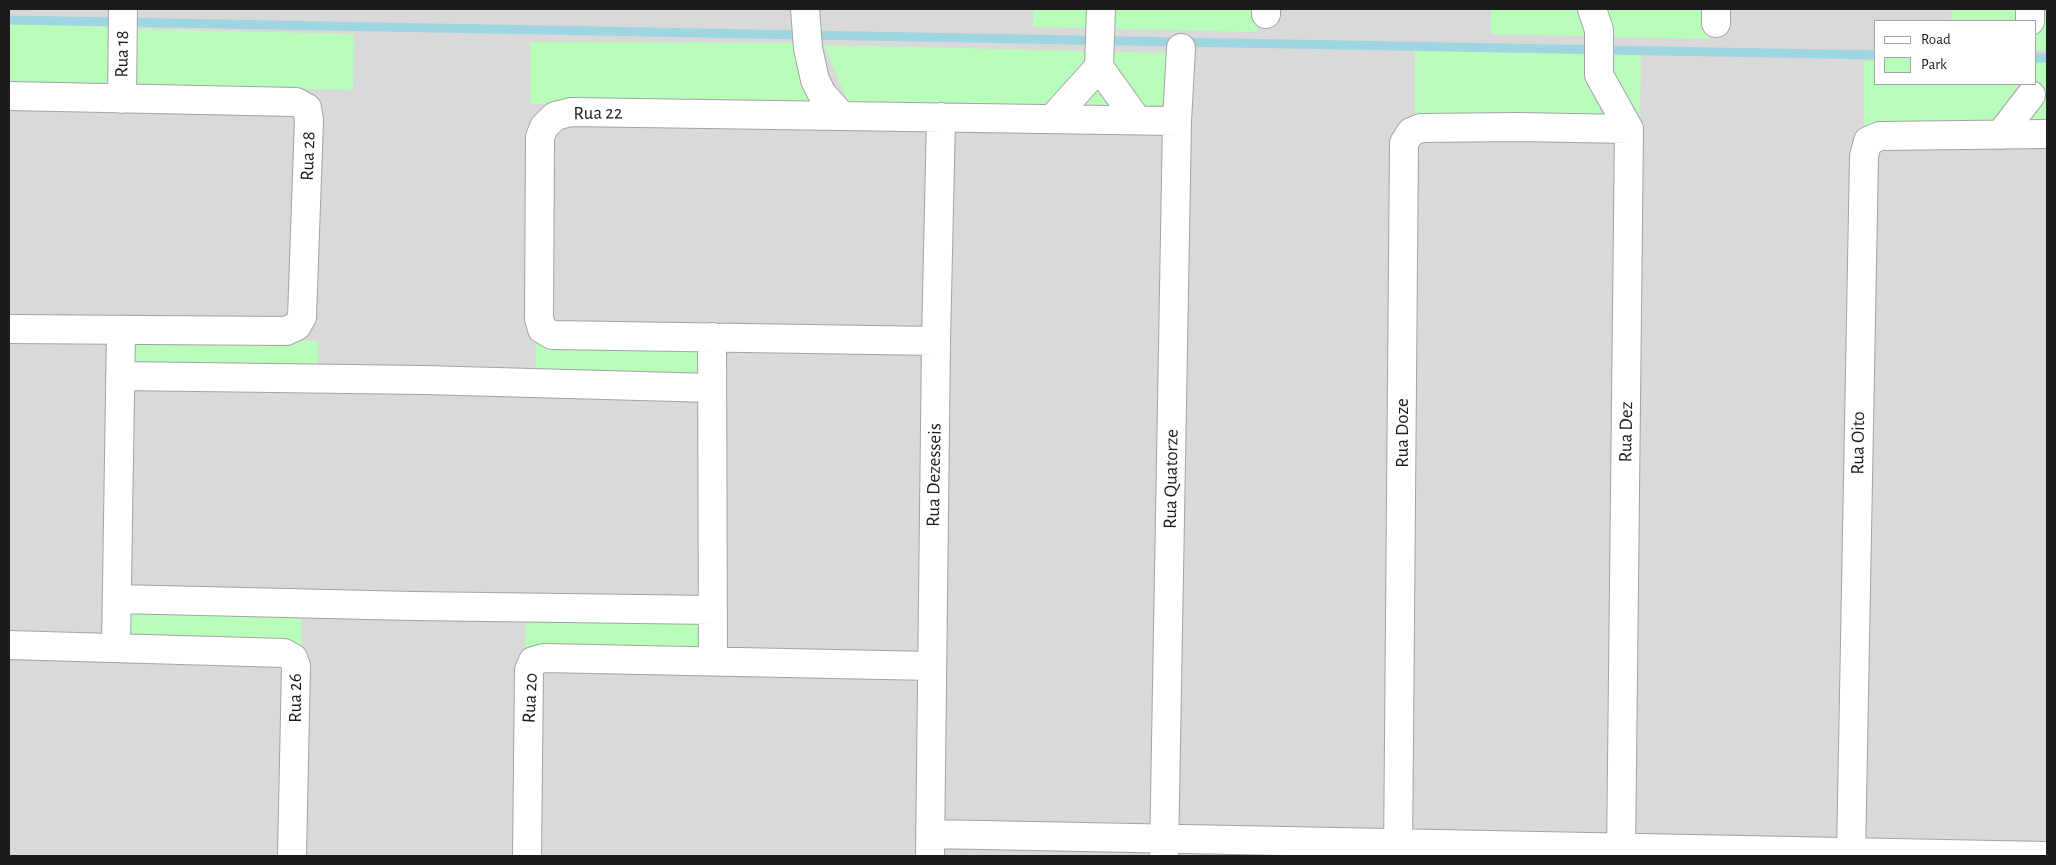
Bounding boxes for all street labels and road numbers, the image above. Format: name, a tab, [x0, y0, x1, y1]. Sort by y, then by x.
street label: Rua 18	[110, 30, 134, 78]
street label: Rua 22	[573, 101, 623, 125]
street label: Rua 28	[296, 131, 320, 181]
street label: Rua Doze	[1391, 398, 1413, 468]
street label: Rua Dez	[1614, 401, 1638, 463]
street label: Rua Oito	[1846, 411, 1870, 475]
street label: Rua Dezesseis	[922, 423, 946, 527]
street label: Rua Quatorze	[1159, 429, 1183, 529]
street label: Rua 20	[517, 672, 543, 724]
street label: Rua 26	[284, 673, 306, 723]

